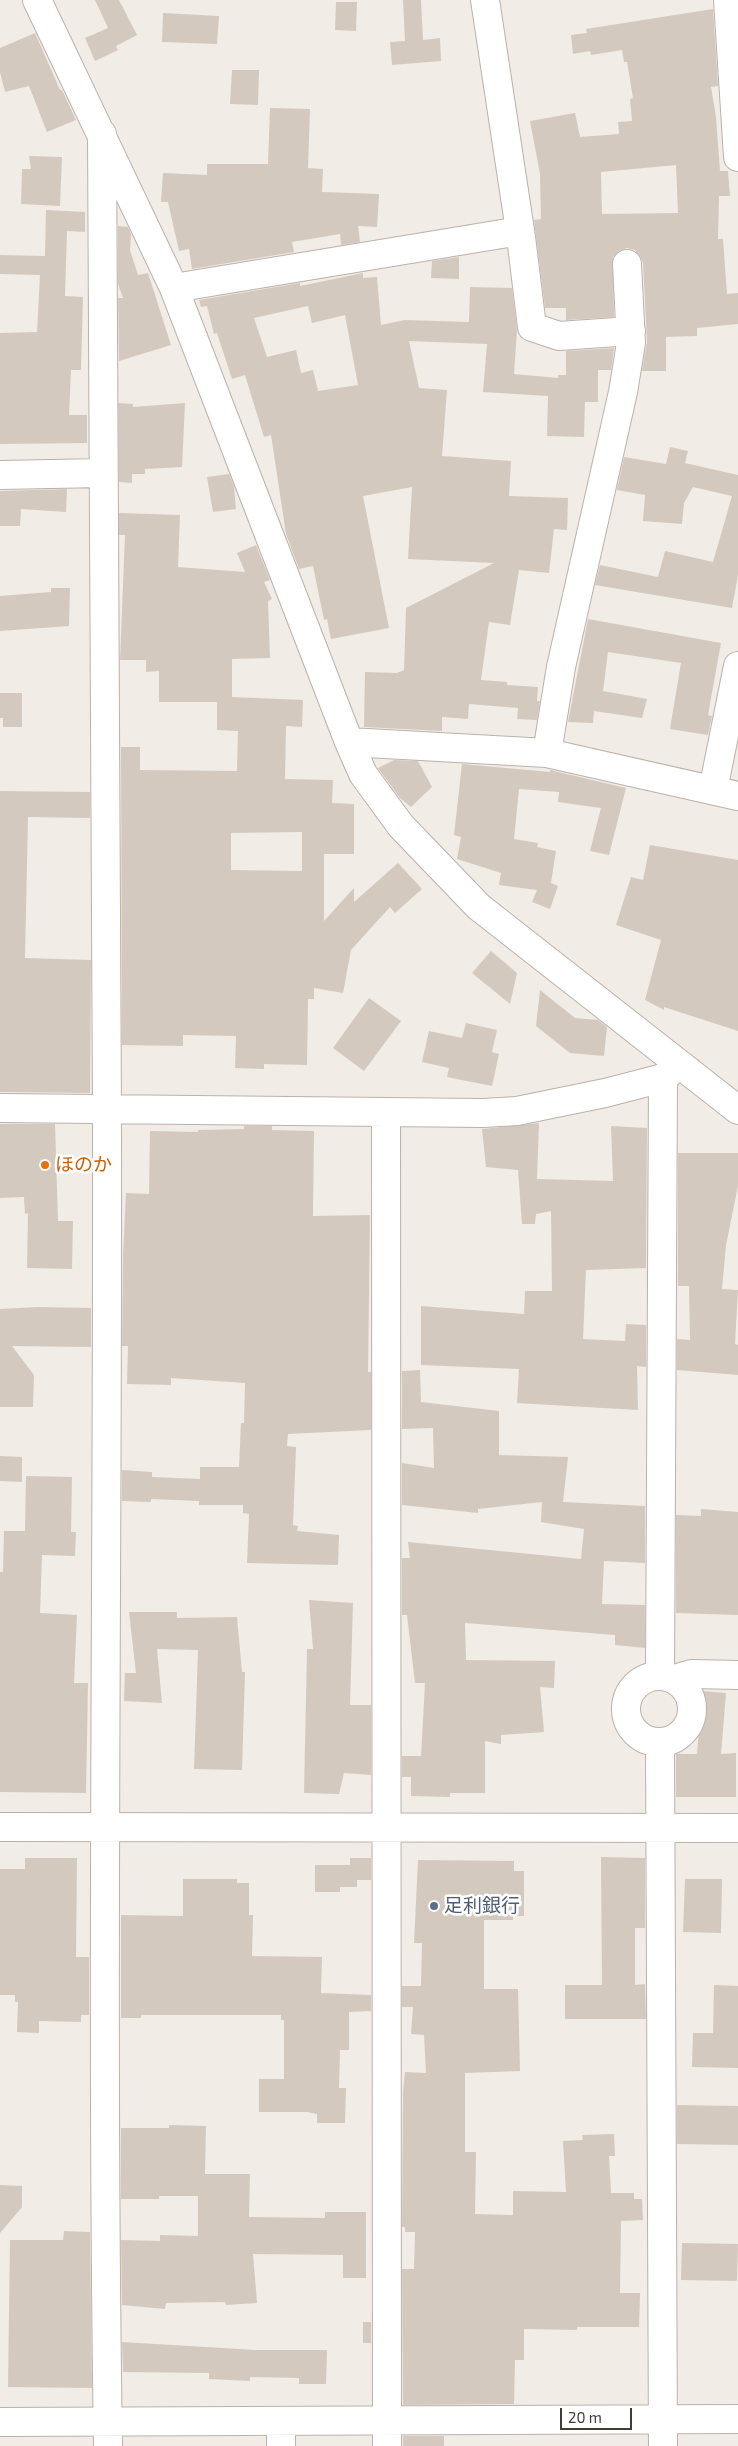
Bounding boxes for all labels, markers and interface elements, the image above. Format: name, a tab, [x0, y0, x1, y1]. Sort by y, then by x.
place label: ほのか	[55, 1154, 112, 1176]
marker: ほのか	[39, 1159, 51, 1171]
place label: 足利銀行	[444, 1895, 520, 1917]
marker: 足利銀行	[428, 1900, 440, 1912]
scale bar	[563, 2398, 636, 2430]
text: 20 m	[568, 2408, 602, 2426]

